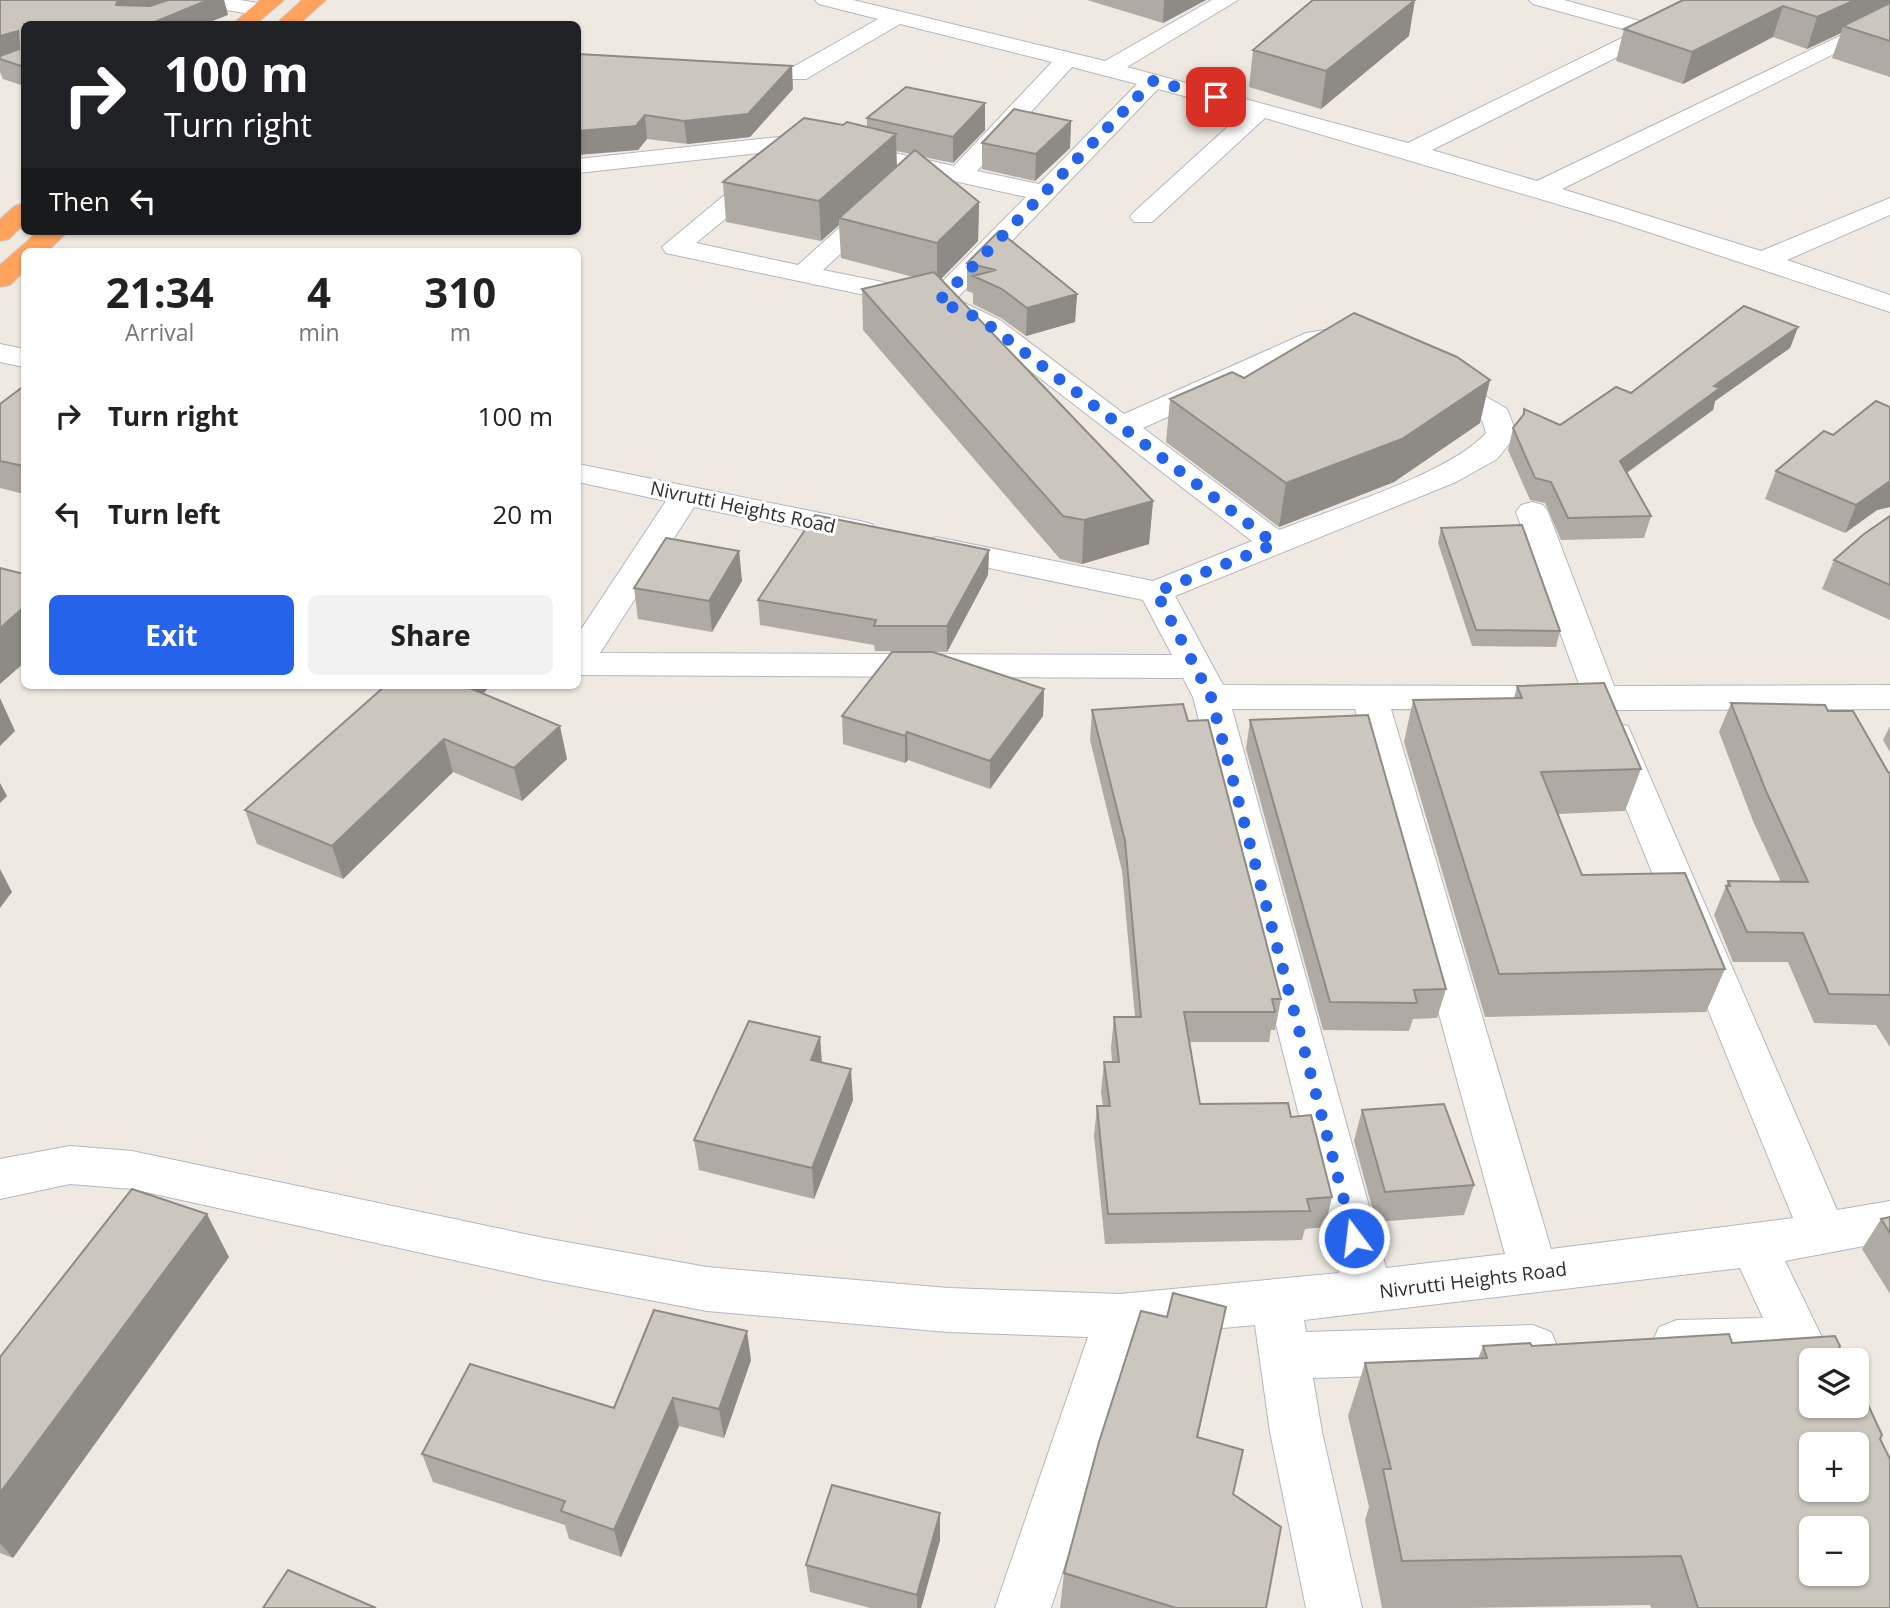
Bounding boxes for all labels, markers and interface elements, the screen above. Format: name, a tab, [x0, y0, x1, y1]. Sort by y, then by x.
text: 100 m	[164, 40, 309, 106]
icon: right	[49, 49, 140, 140]
pin	[1186, 67, 1246, 127]
icon: arrive	[1197, 78, 1235, 116]
text: Turn right	[164, 103, 312, 146]
icon: left	[124, 182, 162, 220]
text: Then	[49, 183, 110, 219]
text: 21:34	[106, 263, 214, 320]
text: 4	[307, 263, 331, 320]
text: 310	[424, 263, 496, 320]
text: Arrival	[125, 316, 194, 348]
text: min	[298, 316, 340, 348]
text: m	[450, 316, 471, 348]
icon: right	[49, 397, 87, 435]
text: Turn right	[108, 398, 239, 434]
text: 100 m	[478, 398, 553, 434]
street label: Nivrutti Heights Road	[648, 475, 838, 539]
icon: left	[49, 495, 87, 533]
text: Turn left	[108, 496, 220, 532]
text: 20 m	[492, 496, 553, 532]
button: Exit	[49, 595, 294, 675]
button: Share	[308, 595, 553, 675]
position arrow	[1317, 1201, 1391, 1275]
street label: Nivrutti Heights Road	[1378, 1256, 1568, 1304]
map controls	[1799, 1348, 1869, 1586]
button: layers	[1799, 1348, 1869, 1418]
button: +	[1799, 1432, 1869, 1502]
button: −	[1799, 1516, 1869, 1586]

